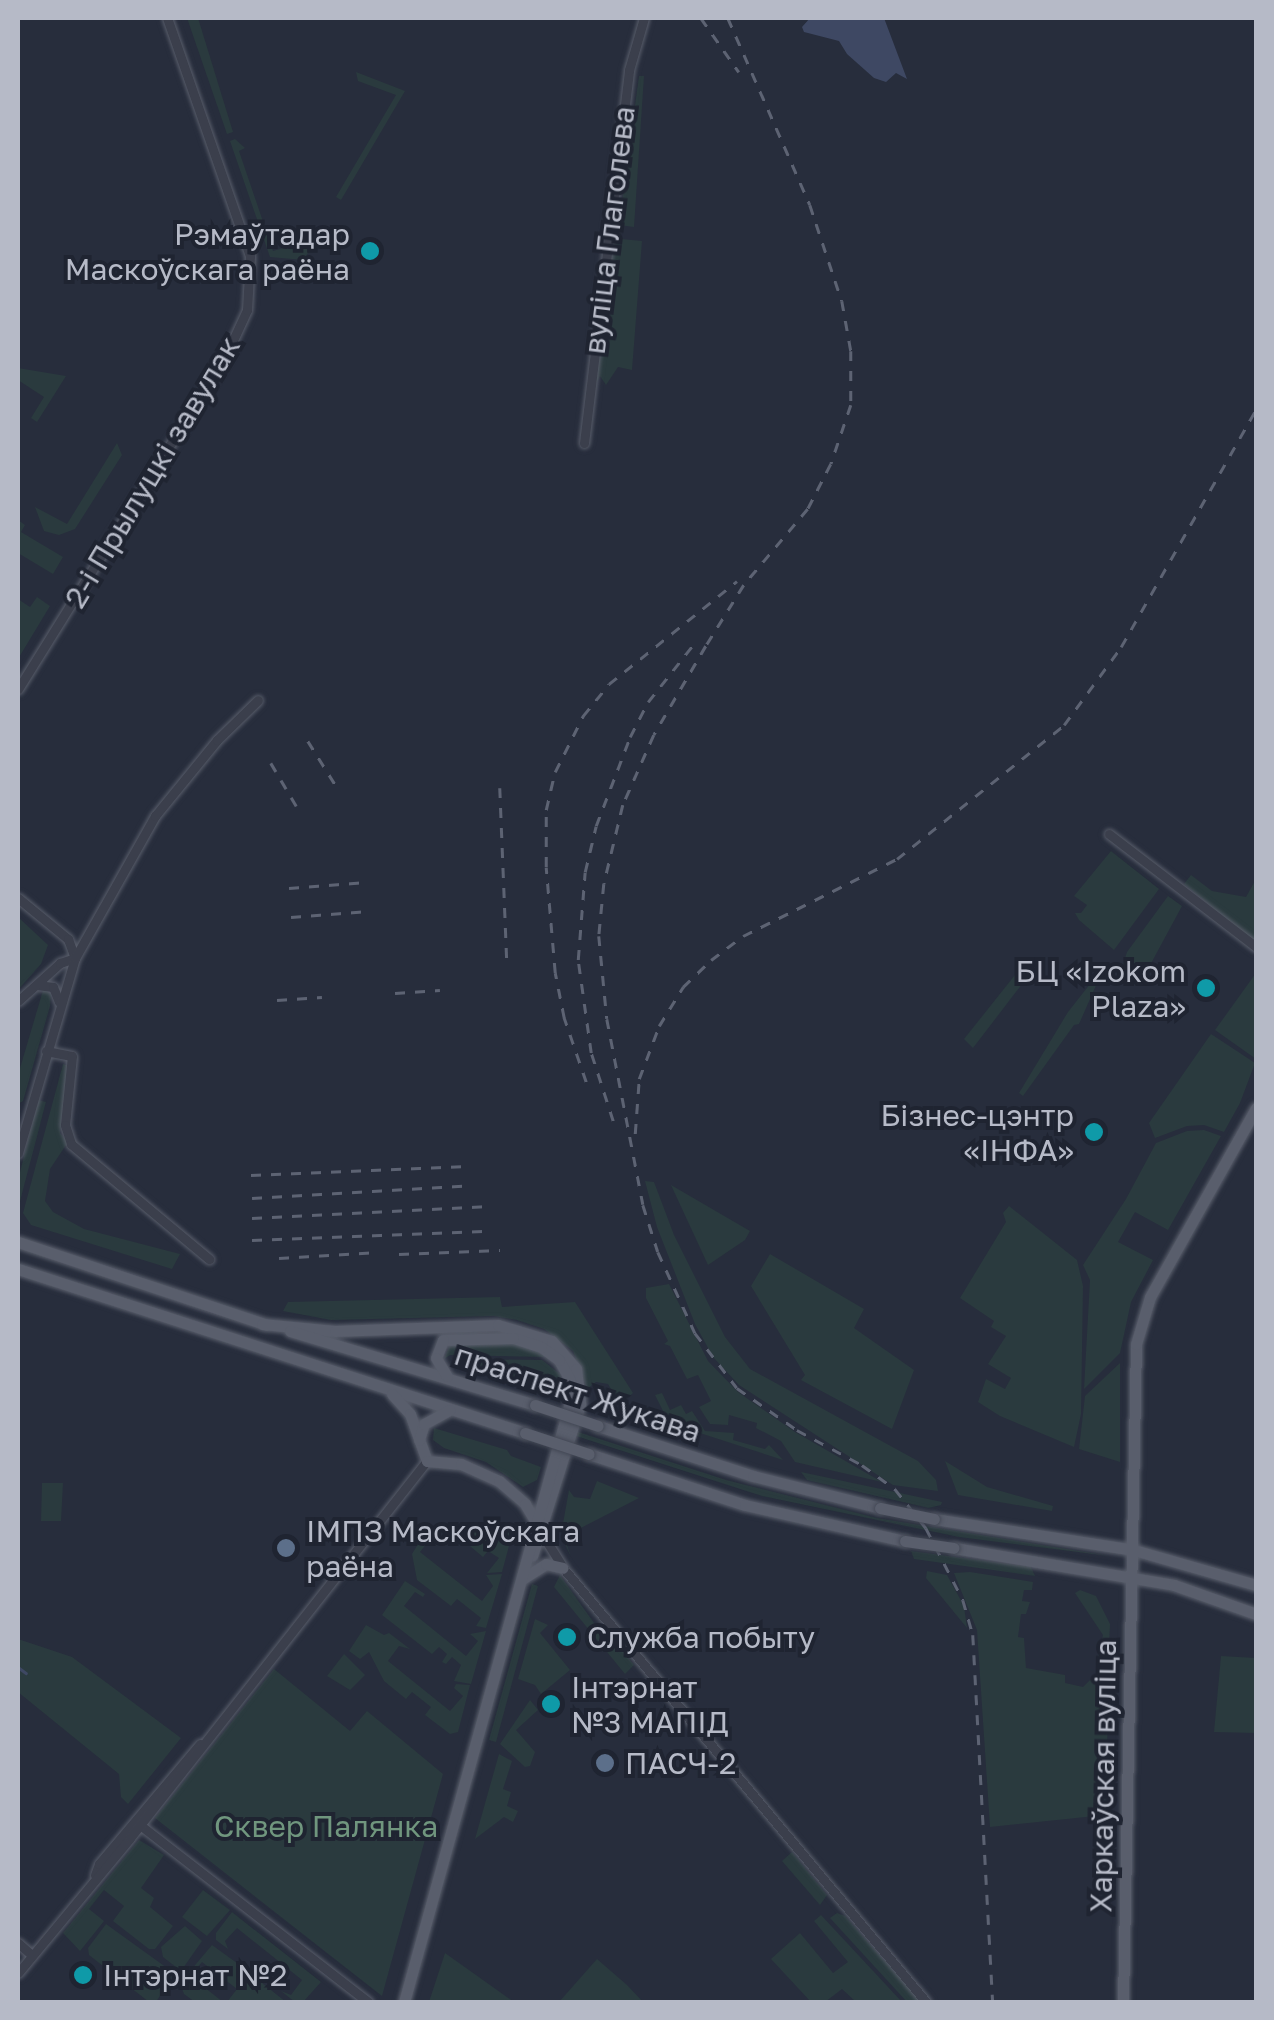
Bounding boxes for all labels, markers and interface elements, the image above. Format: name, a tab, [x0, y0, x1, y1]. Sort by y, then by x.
street label: вуліца Глаголева	[576, 104, 642, 356]
place label: Рэмаўтадар Маскоўскага раёна	[65, 216, 350, 286]
marker: Рэмаўтадар Маскоўскага раёна	[359, 240, 381, 262]
street label: 2-і Прылуцкі завулак	[57, 330, 247, 614]
place label: БЦ «Izokom Plaza»	[1015, 953, 1186, 1024]
marker: БЦ «Izokom Plaza»	[1195, 977, 1217, 999]
place label: Бізнес-цэнтр «ІНФА»	[880, 1097, 1074, 1168]
marker: Бізнес-цэнтр «ІНФА»	[1083, 1121, 1105, 1143]
street label: праспект Жукава	[450, 1336, 706, 1450]
place label: ІМПЗ Маскоўскага раёна	[306, 1513, 580, 1584]
marker: ІМПЗ Маскоўскага раёна	[275, 1537, 297, 1559]
place label: Служба побыту	[587, 1619, 815, 1655]
marker: Служба побыту	[556, 1626, 578, 1648]
street label: Харкаўская вуліца	[1083, 1639, 1123, 1913]
place label: Інтэрнат №3 МАПІД	[571, 1669, 729, 1740]
marker: Інтэрнат №3 МАПІД	[540, 1693, 562, 1715]
place label: ПАСЧ-2	[625, 1745, 736, 1781]
marker: ПАСЧ-2	[594, 1752, 616, 1774]
park label: Сквер Палянка	[214, 1808, 438, 1844]
place label: Інтэрнат №2	[103, 1957, 287, 1993]
marker: Інтэрнат №2	[72, 1964, 94, 1986]

